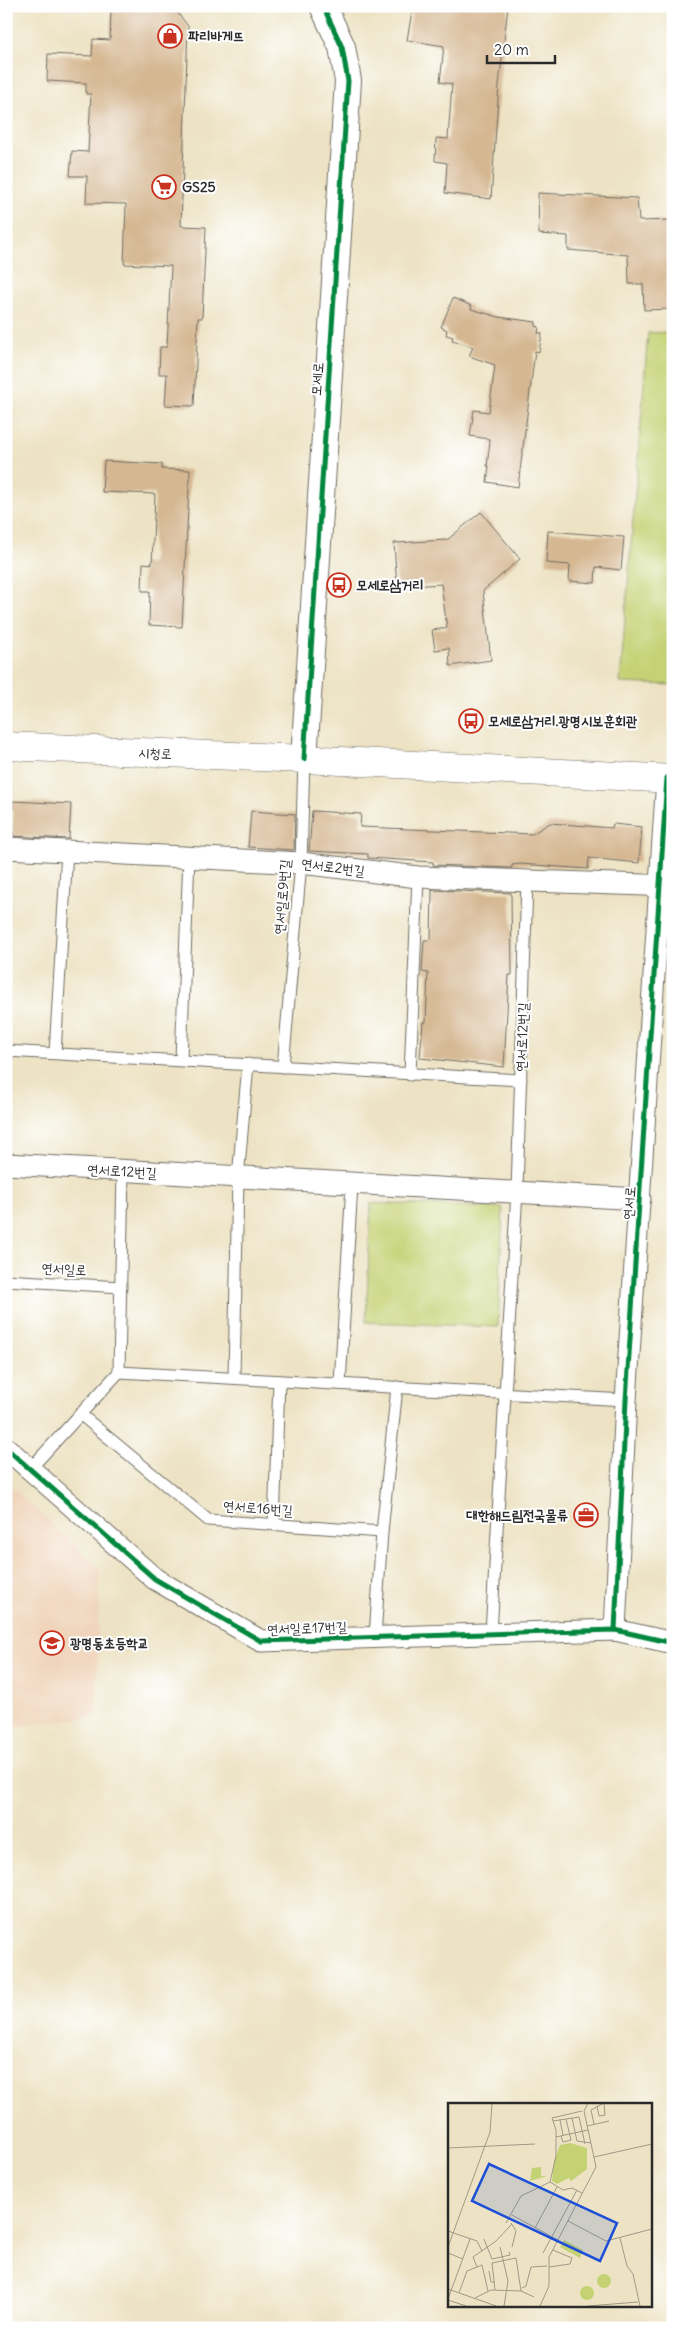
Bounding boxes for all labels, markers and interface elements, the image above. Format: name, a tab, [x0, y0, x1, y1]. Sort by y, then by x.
shop icon: 파리바게뜨	[157, 23, 183, 49]
place label: 파리바게뜨	[188, 27, 244, 45]
scale bar	[487, 32, 554, 64]
text: 20 m	[494, 40, 529, 59]
supermarket icon: GS25	[151, 174, 177, 200]
place label: GS25	[182, 178, 216, 196]
street label: 모세로	[307, 362, 327, 396]
bus stop icon: 모세로삼거리	[326, 572, 352, 598]
place label: 모세로삼거리	[356, 576, 424, 594]
bus stop icon: 모세로삼거리.광명시보훈회관	[458, 708, 484, 734]
place label: 모세로삼거리.광명시보훈회관	[488, 712, 638, 730]
street label: 시청로	[138, 743, 172, 763]
street label: 연서로2번길	[300, 854, 367, 880]
street label: 연서일로9번길	[270, 858, 294, 935]
street label: 연서로12번길	[512, 1001, 532, 1072]
street label: 연서로12번길	[87, 1160, 158, 1182]
street label: 연서로	[619, 1186, 639, 1220]
street label: 연서일로	[41, 1259, 87, 1279]
street label: 연서로16번길	[222, 1497, 294, 1519]
office icon: 대한해드림전국물류	[573, 1502, 599, 1528]
place label: 대한해드림전국물류	[466, 1506, 568, 1524]
street label: 연서일로17번길	[267, 1618, 348, 1638]
school or university icon: 광명동초등학교	[39, 1630, 65, 1656]
place label: 광명동초등학교	[70, 1634, 149, 1652]
inset map	[448, 2103, 652, 2306]

